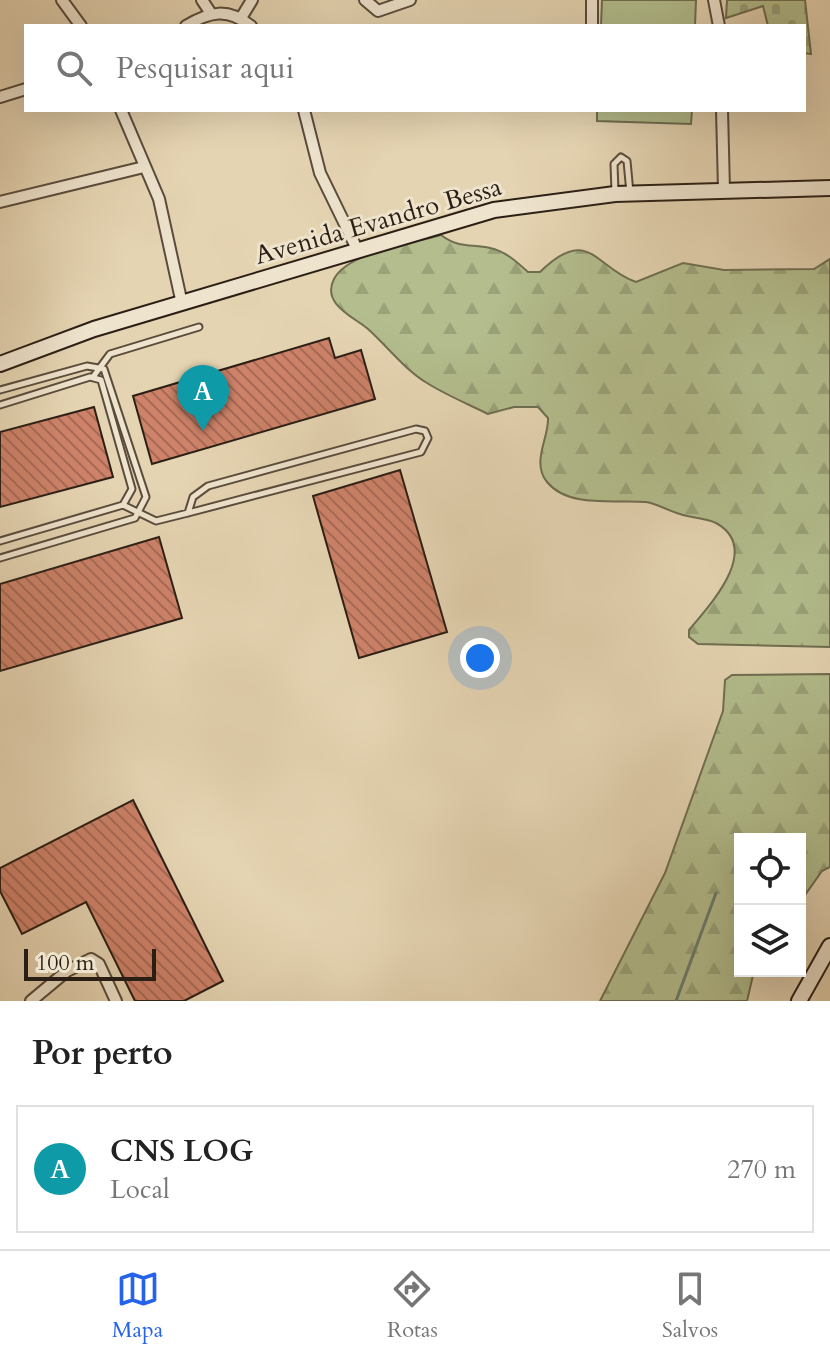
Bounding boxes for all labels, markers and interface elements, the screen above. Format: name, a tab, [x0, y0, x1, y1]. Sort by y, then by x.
search box	[24, 24, 806, 112]
icon: search	[52, 46, 96, 90]
text: Pesquisar aqui	[116, 48, 294, 89]
street label: Avenida Evandro Bessa	[250, 169, 506, 273]
pin: A	[177, 365, 229, 431]
your location	[460, 638, 500, 678]
map controls	[734, 833, 806, 977]
button: locate	[734, 833, 806, 905]
button: layers	[734, 905, 806, 977]
scale bar	[24, 945, 156, 981]
text: 100 m	[36, 948, 94, 978]
text: Por perto	[32, 1030, 173, 1076]
text: CNS LOG	[110, 1131, 253, 1172]
text: A	[50, 1152, 70, 1187]
text: 270 m	[727, 1152, 796, 1187]
text: Local	[110, 1172, 170, 1207]
tab: Mapa	[112, 1267, 163, 1345]
tab: Rotas	[387, 1267, 438, 1345]
tab: Salvos	[662, 1267, 718, 1345]

